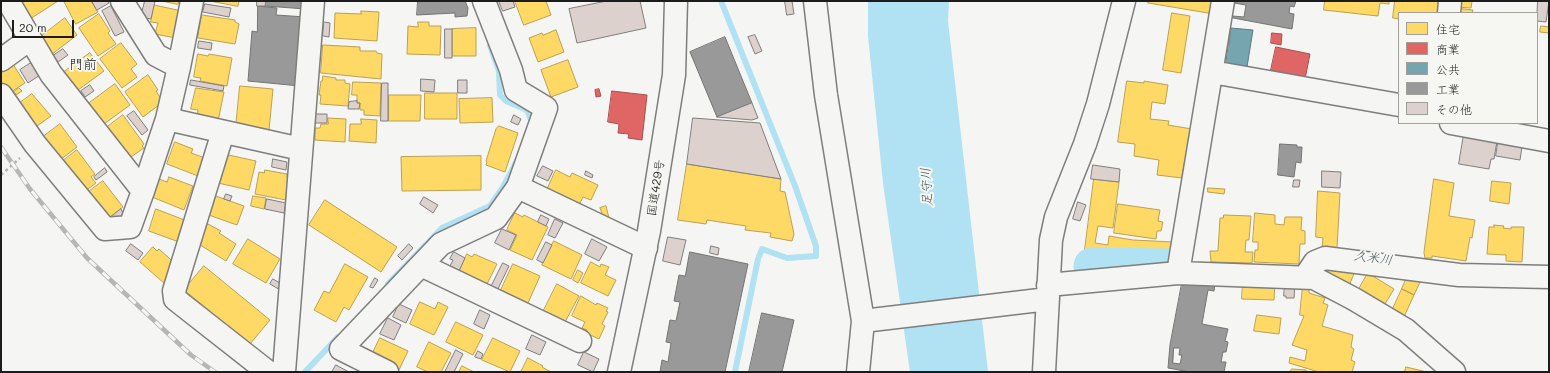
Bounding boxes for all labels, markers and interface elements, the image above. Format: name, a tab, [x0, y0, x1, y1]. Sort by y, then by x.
scale bar	[14, 12, 76, 38]
legend	[1398, 12, 1538, 124]
text: 20 m	[19, 19, 47, 35]
text: 住宅	[1436, 21, 1460, 37]
text: 商業	[1436, 41, 1460, 57]
district label: 門前	[69, 57, 97, 73]
text: 公共	[1436, 61, 1460, 77]
text: 工業	[1436, 81, 1460, 97]
text: その他	[1436, 101, 1472, 117]
street label: 国道429号	[644, 159, 668, 217]
water label: 足守川	[918, 167, 936, 207]
water label: 久米川	[1353, 248, 1393, 268]

